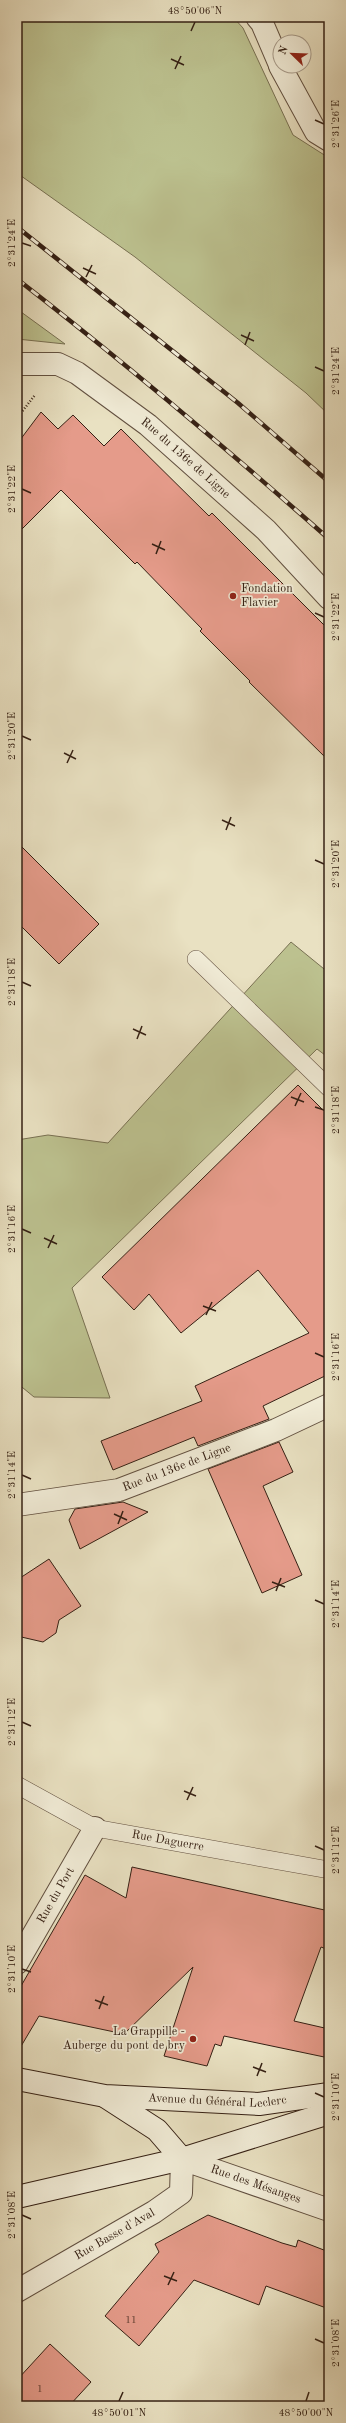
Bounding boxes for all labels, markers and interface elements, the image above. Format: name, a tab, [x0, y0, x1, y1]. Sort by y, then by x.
text: 48°50'06"N	[168, 6, 223, 16]
north arrow	[272, 34, 312, 74]
text: N	[277, 44, 291, 57]
text: 2°31'26"E	[331, 100, 341, 148]
text: 2°31'24"E	[7, 219, 17, 267]
text: 2°31'24"E	[331, 347, 341, 395]
street label: Rue du 136e de Ligne	[138, 416, 233, 501]
text: 2°31'22"E	[7, 465, 17, 513]
place label: Fondation Flavier	[241, 583, 293, 609]
marker: Fondation Flavier	[228, 591, 238, 601]
text: 2°31'22"E	[331, 593, 341, 641]
text: 2°31'20"E	[7, 712, 17, 760]
text: 2°31'20"E	[331, 840, 341, 888]
text: 2°31'18"E	[7, 958, 17, 1006]
text: 2°31'18"E	[331, 1086, 341, 1134]
text: 2°31'16"E	[7, 1205, 17, 1253]
text: 2°31'16"E	[331, 1333, 341, 1381]
street label: Rue du 136e de Ligne	[121, 1442, 233, 1494]
text: 2°31'14"E	[7, 1451, 17, 1499]
text: 2°31'14"E	[331, 1580, 341, 1628]
text: 2°31'12"E	[7, 1698, 17, 1746]
text: 2°31'12"E	[331, 1826, 341, 1874]
street label: Rue Daguerre	[131, 1829, 205, 1854]
street label: Rue du Port	[35, 1865, 77, 1926]
text: 2°31'10"E	[7, 1945, 17, 1993]
place label: La Grappille - Auberge du pont de bry	[63, 2026, 186, 2052]
marker: La Grappille - Auberge du pont de bry	[188, 2034, 198, 2044]
text: 2°31'10"E	[331, 2073, 341, 2121]
street label: Avenue du Général Leclerc	[147, 2092, 287, 2110]
street label: Rue des Mésanges	[209, 2163, 302, 2206]
text: 2°31'08"E	[7, 2191, 17, 2239]
street label: Rue Basse d'Aval	[73, 2207, 157, 2262]
house number: 11	[125, 2315, 137, 2325]
text: 2°31'08"E	[331, 2319, 341, 2367]
house number: 1	[37, 2384, 43, 2394]
text: 48°50'01"N	[92, 2408, 147, 2418]
text: 48°50'00"N	[279, 2408, 334, 2418]

